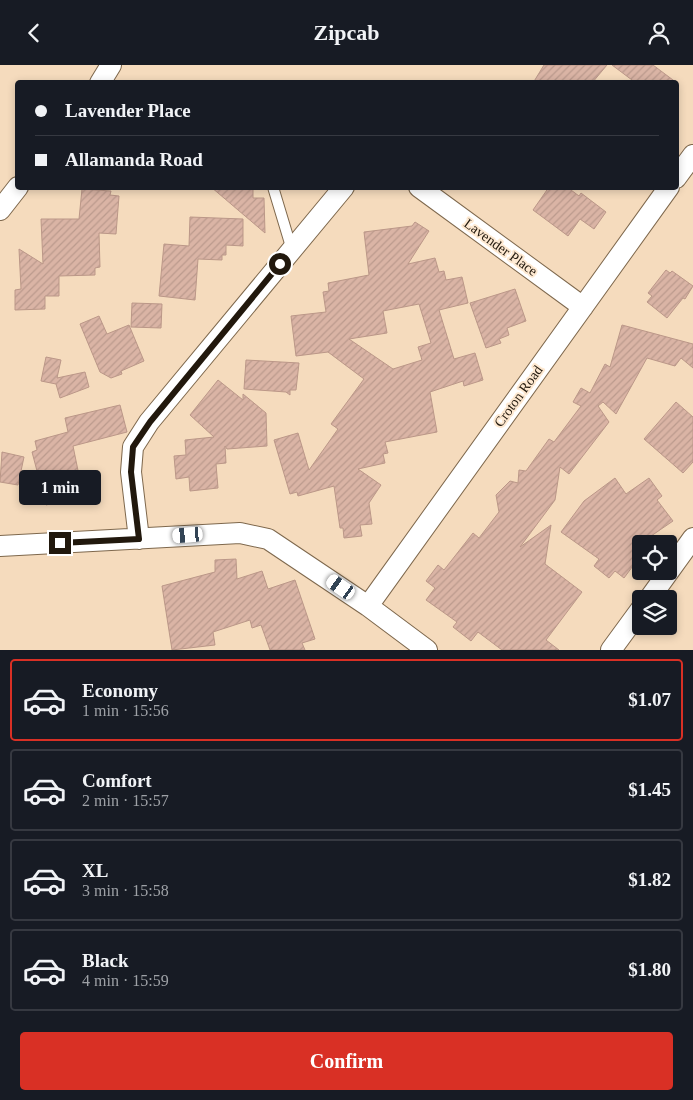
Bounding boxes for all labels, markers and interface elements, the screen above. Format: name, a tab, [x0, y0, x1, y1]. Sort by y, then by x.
icon: back	[20, 19, 48, 47]
icon: person	[645, 19, 673, 47]
text: Zipcab	[313, 20, 380, 45]
text: Lavender Place	[65, 100, 191, 121]
text: Allamanda Road	[65, 149, 203, 170]
street label: Lavender Place	[461, 216, 540, 279]
route start	[269, 253, 291, 275]
street label: Croton Road	[491, 363, 546, 430]
callout: 1 min	[19, 471, 101, 505]
text: 1 min	[41, 479, 79, 496]
car	[172, 526, 203, 544]
route end	[49, 532, 71, 554]
map controls	[632, 535, 677, 635]
button: locate	[632, 535, 677, 580]
car	[324, 572, 357, 602]
button: layers	[632, 590, 677, 635]
icon: car	[22, 678, 67, 723]
text: Economy	[82, 680, 158, 701]
text: $1.07	[628, 689, 671, 710]
text: 1 min · 15:56	[82, 702, 169, 719]
icon: car	[22, 768, 67, 813]
text: Comfort	[82, 770, 152, 791]
text: $1.45	[628, 779, 671, 800]
text: 2 min · 15:57	[82, 792, 169, 809]
icon: car	[22, 858, 67, 903]
text: XL	[82, 860, 108, 881]
text: $1.82	[628, 869, 671, 890]
text: 3 min · 15:58	[82, 882, 169, 899]
icon: car	[22, 948, 67, 993]
text: Black	[82, 950, 128, 971]
text: $1.80	[628, 959, 671, 980]
text: 4 min · 15:59	[82, 972, 169, 989]
button: Confirm	[20, 1032, 673, 1090]

